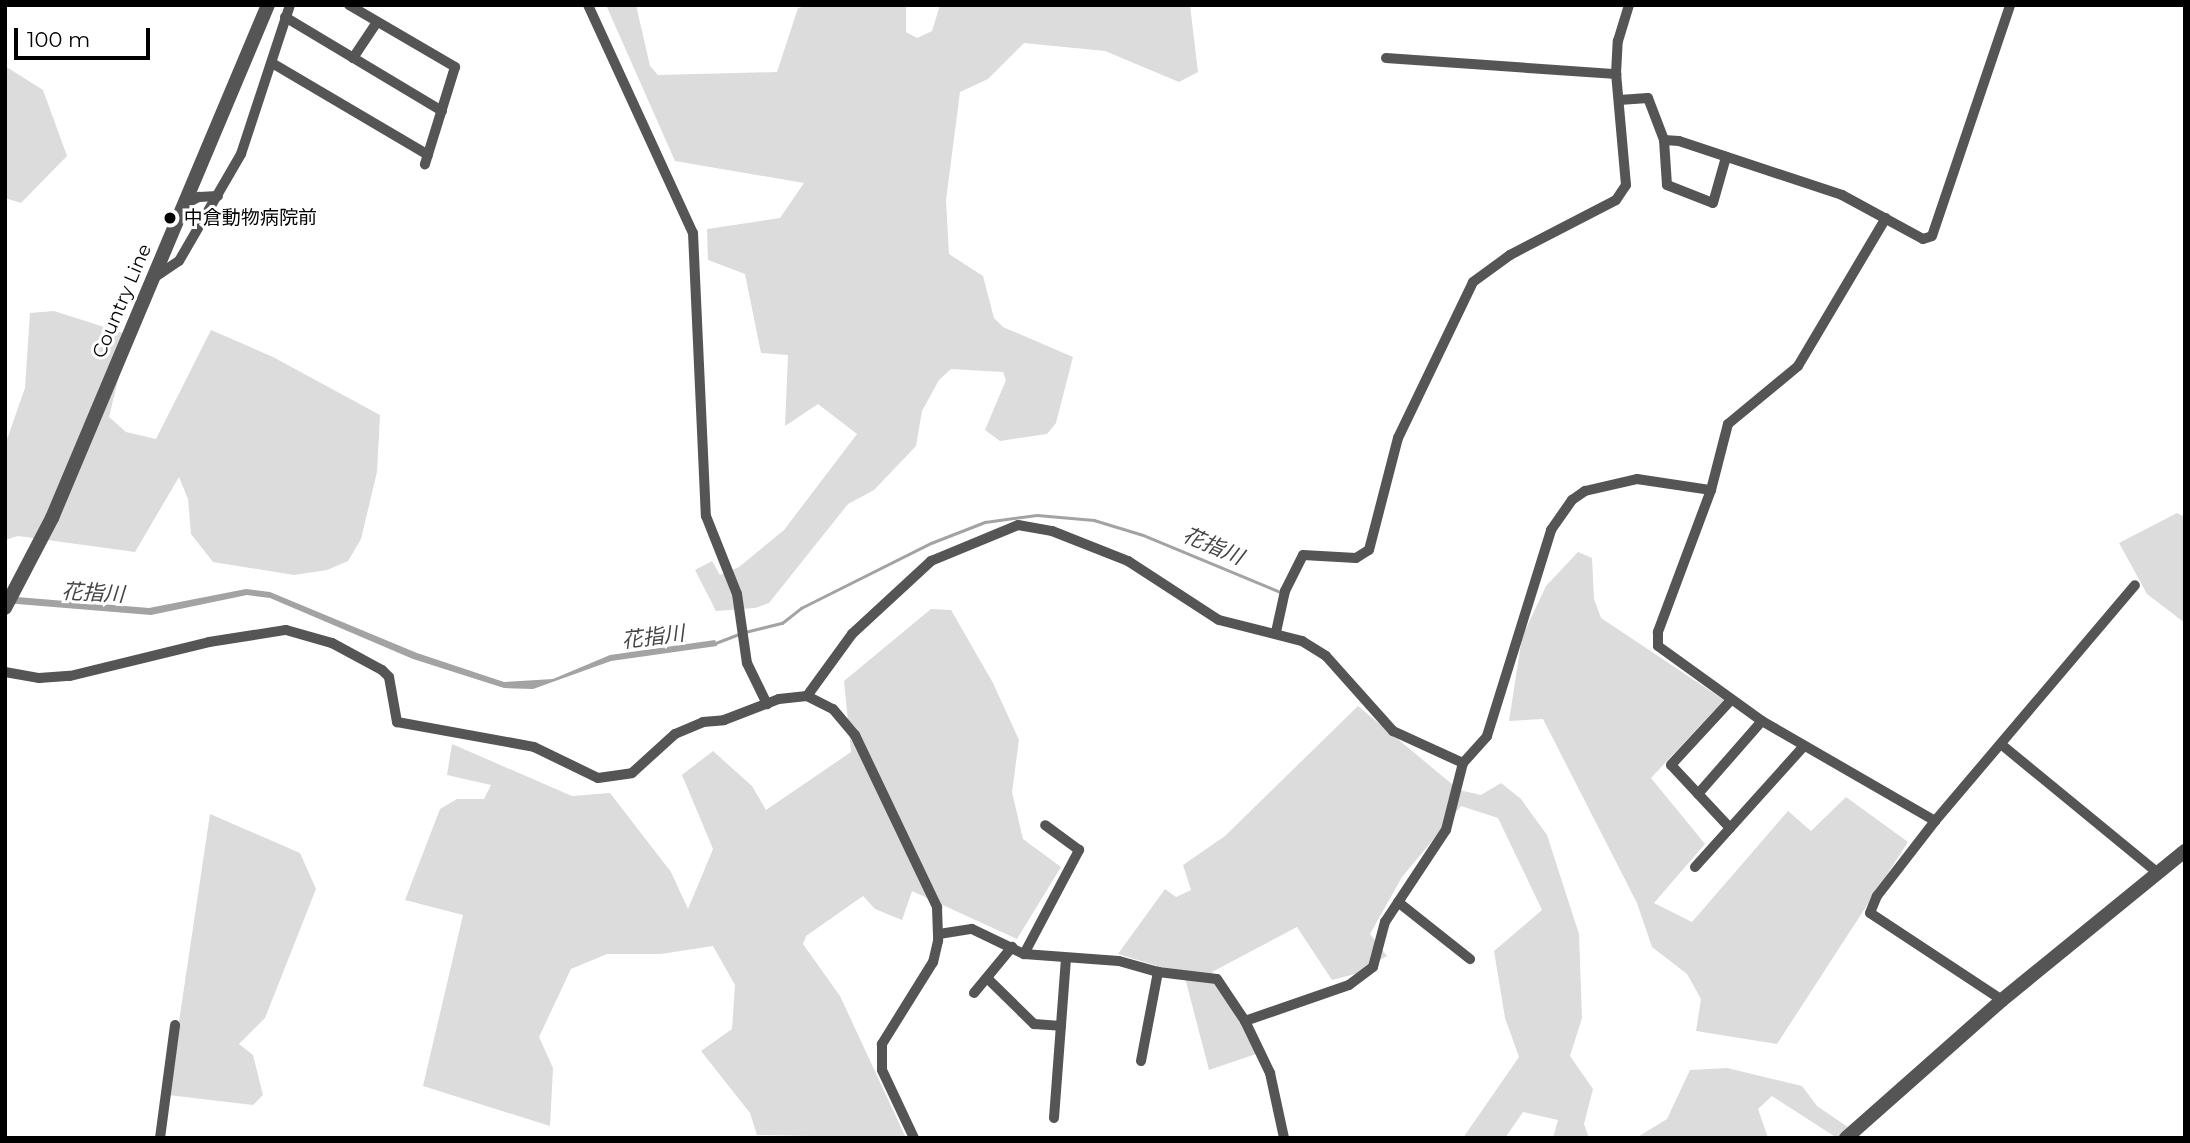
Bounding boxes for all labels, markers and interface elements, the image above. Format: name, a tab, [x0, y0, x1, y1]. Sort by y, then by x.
scale bar	[18, 14, 154, 58]
text: 100 m	[27, 27, 90, 52]
place label: 中倉動物病院前	[184, 207, 317, 229]
marker: 中倉動物病院前	[162, 210, 178, 226]
street label: Country Line	[88, 241, 156, 361]
water label: 花指川	[1179, 522, 1247, 570]
water label: 花指川	[61, 579, 125, 607]
water label: 花指川	[620, 621, 686, 653]

